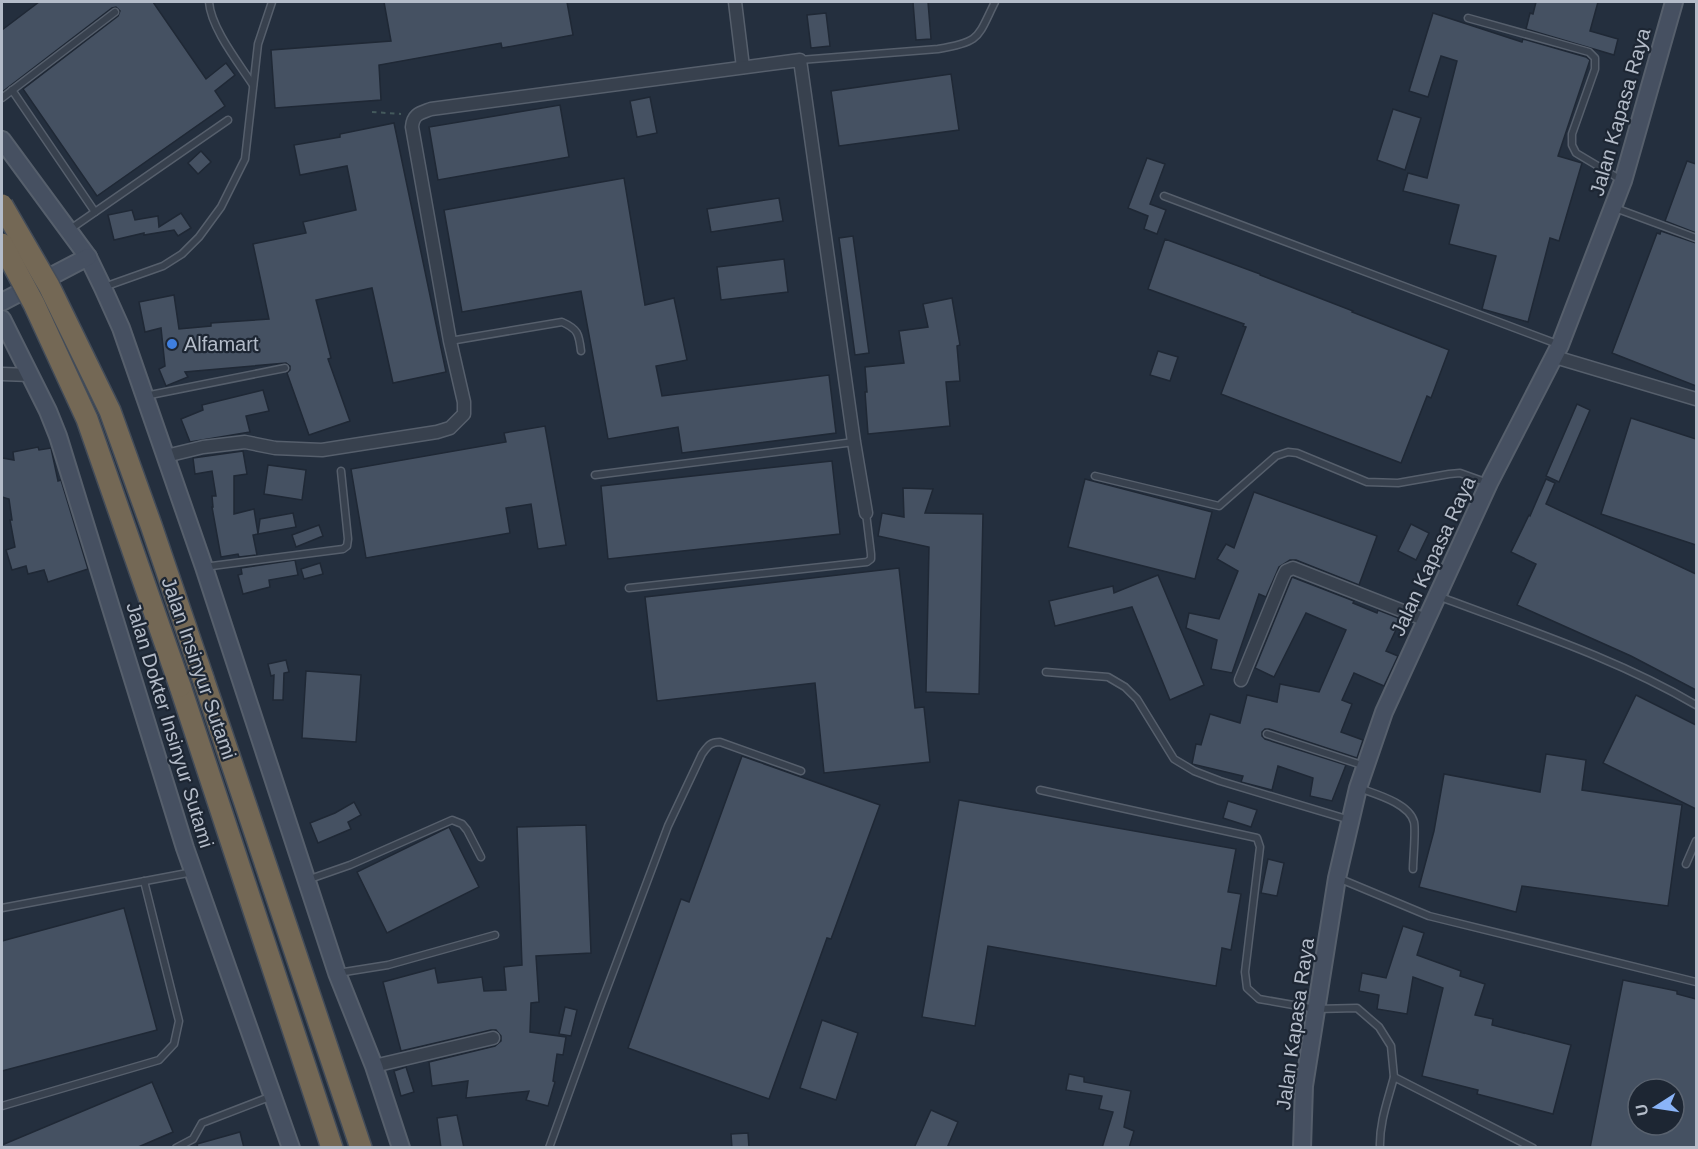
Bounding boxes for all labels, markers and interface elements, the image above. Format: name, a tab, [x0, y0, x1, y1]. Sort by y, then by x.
street label: Jalan Kapasa Raya	[1586, 25, 1655, 198]
place label: Alfamart	[184, 333, 259, 355]
marker: Alfamart	[165, 337, 179, 351]
street label: Jalan Kapasa Raya	[1386, 472, 1480, 639]
street label: Jalan Insinyur Sutami	[157, 574, 241, 762]
street label: Jalan Dokter Insinyur Sutami	[122, 600, 218, 850]
street label: Jalan Kapasa Raya	[1272, 936, 1318, 1111]
north arrow	[1626, 1077, 1686, 1137]
text: U	[1632, 1103, 1651, 1117]

